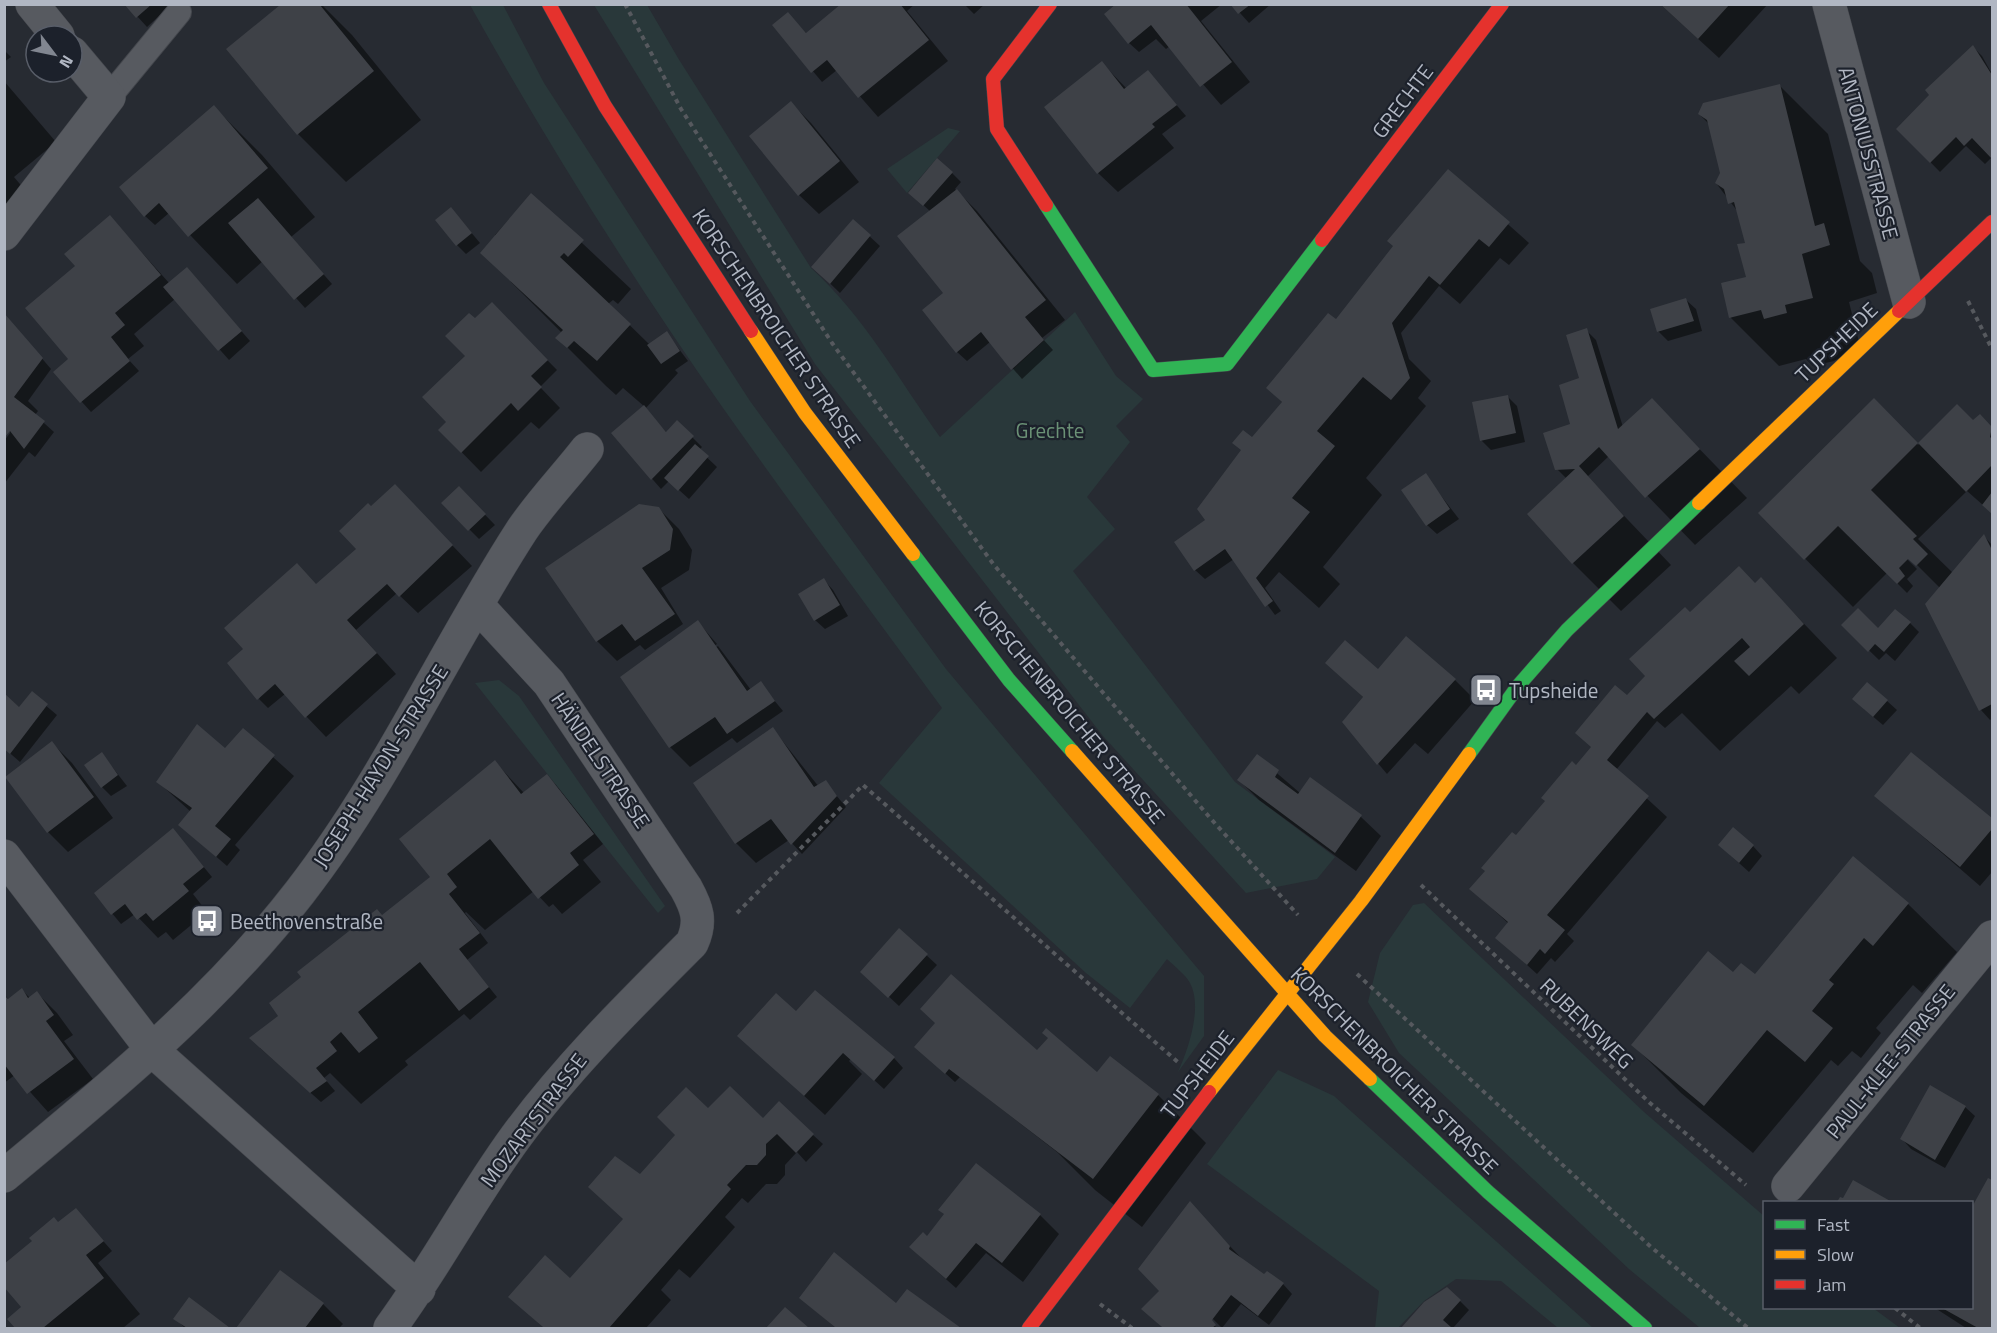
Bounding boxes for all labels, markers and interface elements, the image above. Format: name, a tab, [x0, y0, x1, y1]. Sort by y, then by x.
north arrow	[24, 24, 84, 84]
text: N	[54, 51, 80, 73]
street label: GRECHTE	[1363, 57, 1441, 145]
street label: ANTONIUSSTRASSE	[1831, 63, 1907, 243]
street label: KORSCHENBROICHER STRASSE	[685, 202, 869, 454]
street label: TUPSHEIDE	[1787, 294, 1885, 390]
park label: Grechte	[1016, 414, 1084, 446]
street label: KORSCHENBROICHER STRASSE	[967, 593, 1173, 831]
street label: JOSEPH-HAYDN-STRASSE	[304, 658, 456, 874]
bus stop icon: Tupsheide	[1468, 672, 1504, 708]
place label: Tupsheide	[1509, 674, 1598, 706]
street label: HÄNDELSTRASSE	[544, 686, 658, 834]
bus stop icon: Beethovenstraße	[189, 903, 225, 939]
place label: Beethovenstraße	[230, 905, 383, 937]
street label: KORSCHENBROICHER STRASSE	[1284, 959, 1506, 1181]
street label: RUBENSWEG	[1533, 970, 1641, 1076]
street label: PAUL-KLEE-STRASSE	[1818, 977, 1962, 1145]
street label: TUPSHEIDE	[1152, 1023, 1242, 1125]
street label: MOZARTSTRASSE	[472, 1046, 594, 1194]
legend	[1763, 1201, 1973, 1309]
text: Fast	[1817, 1211, 1850, 1238]
text: Slow	[1817, 1241, 1854, 1268]
text: Jam	[1817, 1271, 1846, 1298]

